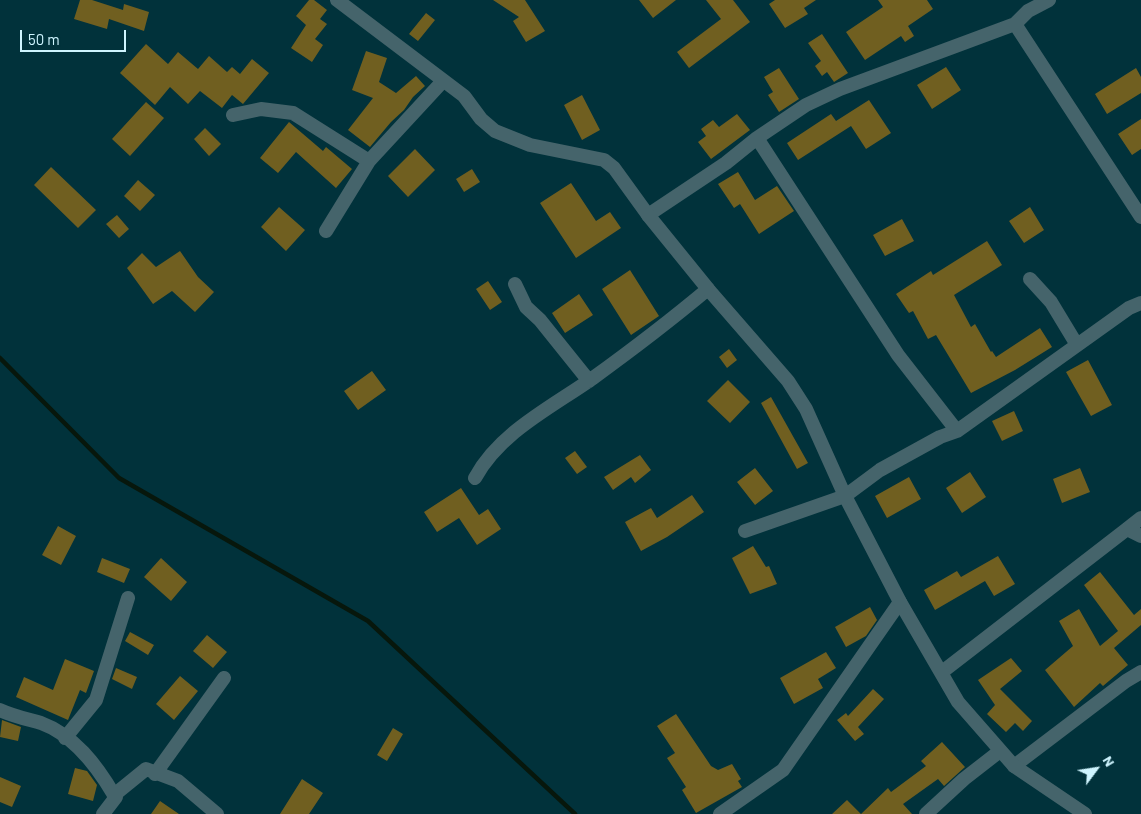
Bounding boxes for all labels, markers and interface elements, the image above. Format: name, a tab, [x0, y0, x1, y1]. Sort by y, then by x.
scale bar	[22, 20, 129, 52]
text: 50 m	[28, 30, 60, 48]
north arrow	[1071, 744, 1121, 794]
text: N	[1100, 753, 1119, 769]

